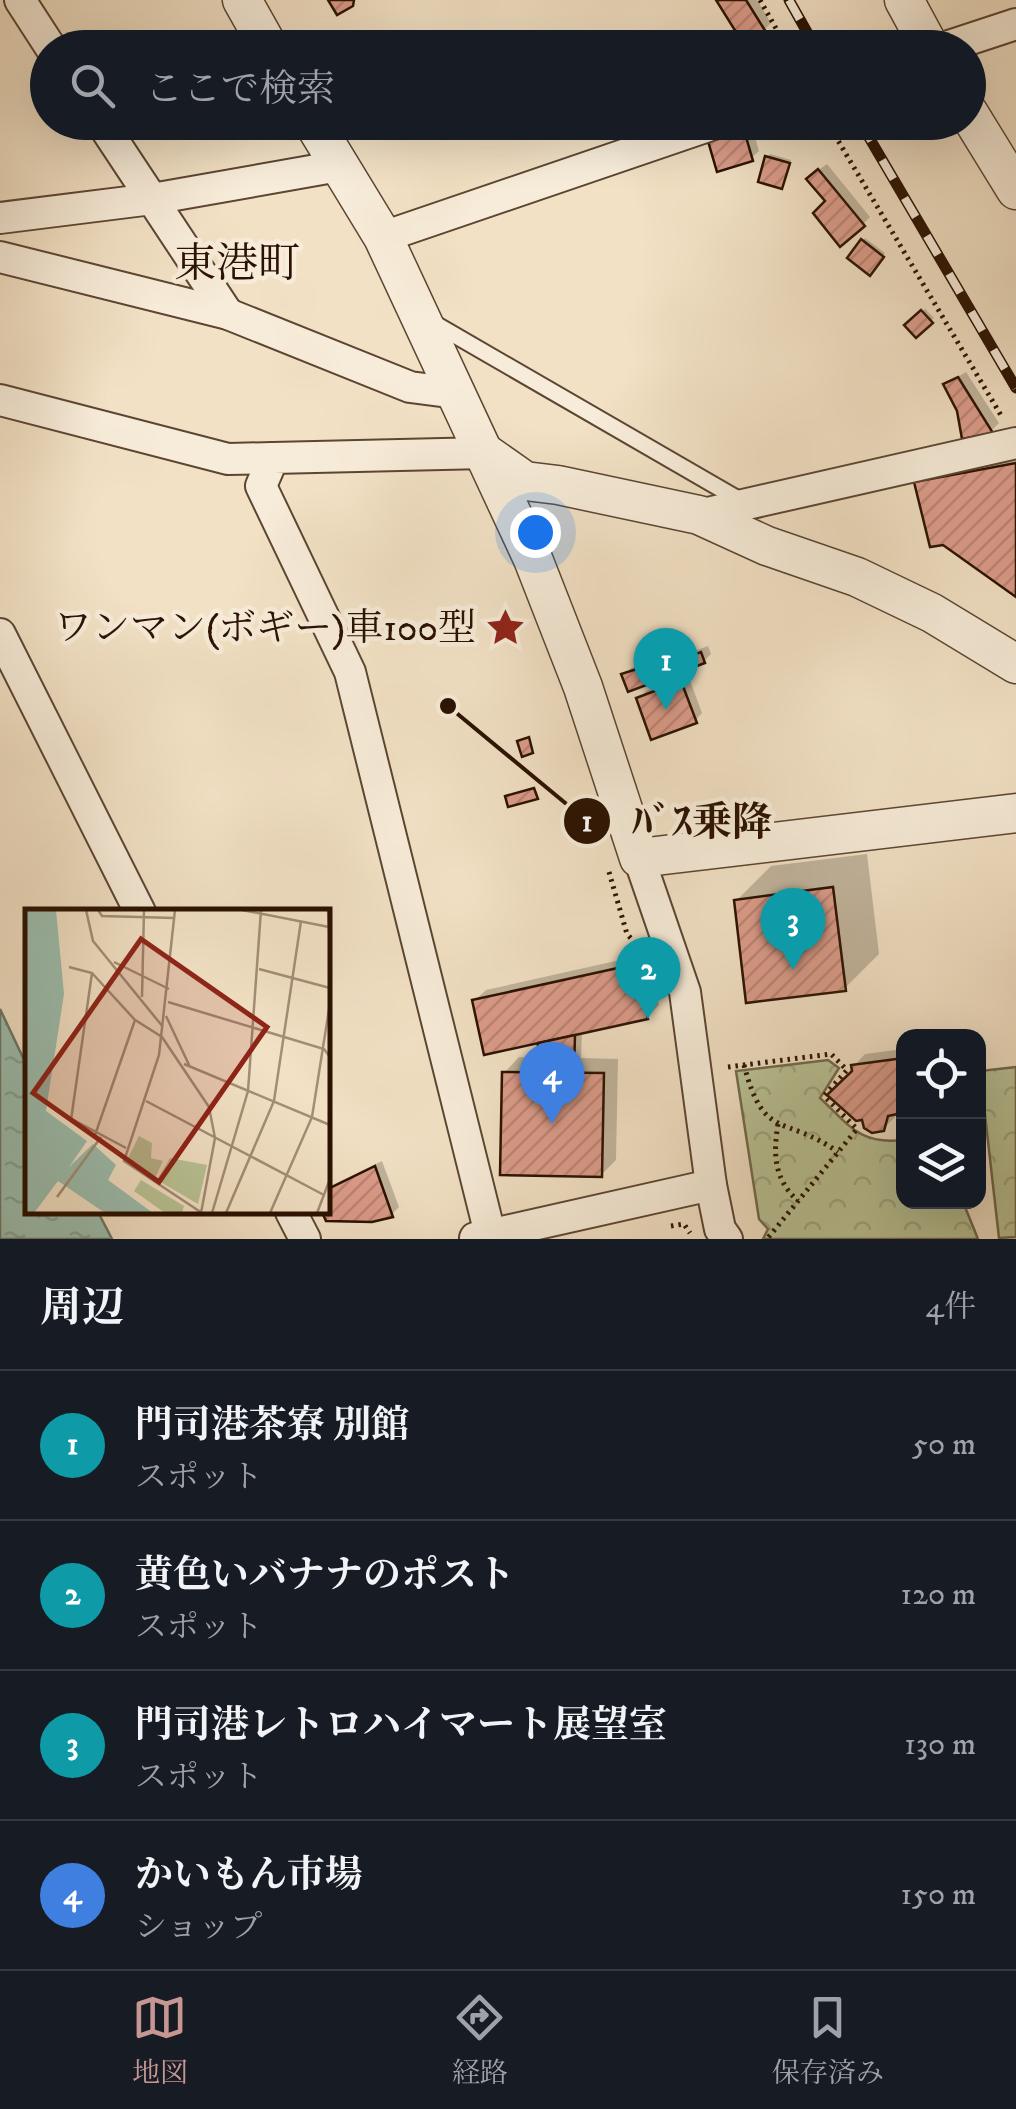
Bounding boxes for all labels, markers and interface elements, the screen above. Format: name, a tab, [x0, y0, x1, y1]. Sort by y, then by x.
search box	[30, 30, 986, 140]
icon: search	[65, 58, 120, 113]
text: ここで検索	[145, 66, 335, 114]
district label: 東港町	[174, 239, 300, 291]
your location	[510, 507, 561, 558]
place label: ワンマン(ボギー)車100型	[54, 605, 476, 653]
place icon: ワンマン(ボギー)車100型	[485, 606, 527, 648]
pin: 1	[634, 628, 698, 710]
callout: ﾊﾞｽ乗降	[562, 786, 792, 856]
text: ﾊﾞｽ乗降	[632, 799, 772, 849]
text: 1	[581, 804, 593, 841]
pin: 3	[760, 888, 826, 970]
inset map	[25, 909, 330, 1214]
pin: 2	[616, 936, 680, 1019]
map controls	[896, 1029, 986, 1209]
button: locate	[896, 1029, 986, 1119]
pin: 4	[520, 1042, 584, 1124]
button: layers	[896, 1119, 986, 1209]
text: 周辺	[40, 1283, 124, 1335]
text: 4件	[926, 1288, 976, 1328]
text: 門司港茶寮 別館	[135, 1402, 409, 1450]
text: 1	[67, 1425, 78, 1465]
text: 50 m	[912, 1425, 976, 1465]
text: スポット	[135, 1458, 263, 1498]
text: 黄色いバナナのポスト	[135, 1552, 515, 1600]
text: 2	[65, 1575, 80, 1615]
text: 120 m	[900, 1575, 976, 1615]
text: スポット	[135, 1608, 263, 1648]
text: 門司港レトロハイマート展望室	[135, 1702, 667, 1750]
text: 3	[67, 1725, 78, 1765]
text: 130 m	[904, 1725, 976, 1765]
text: スポット	[135, 1758, 263, 1798]
text: かいもん市場	[135, 1852, 363, 1900]
text: 4	[63, 1875, 82, 1915]
text: 150 m	[900, 1875, 976, 1915]
text: ショップ	[135, 1908, 262, 1948]
tab: 地図	[132, 1990, 188, 2091]
tab: 経路	[452, 1990, 508, 2091]
tab: 保存済み	[772, 1990, 884, 2091]

